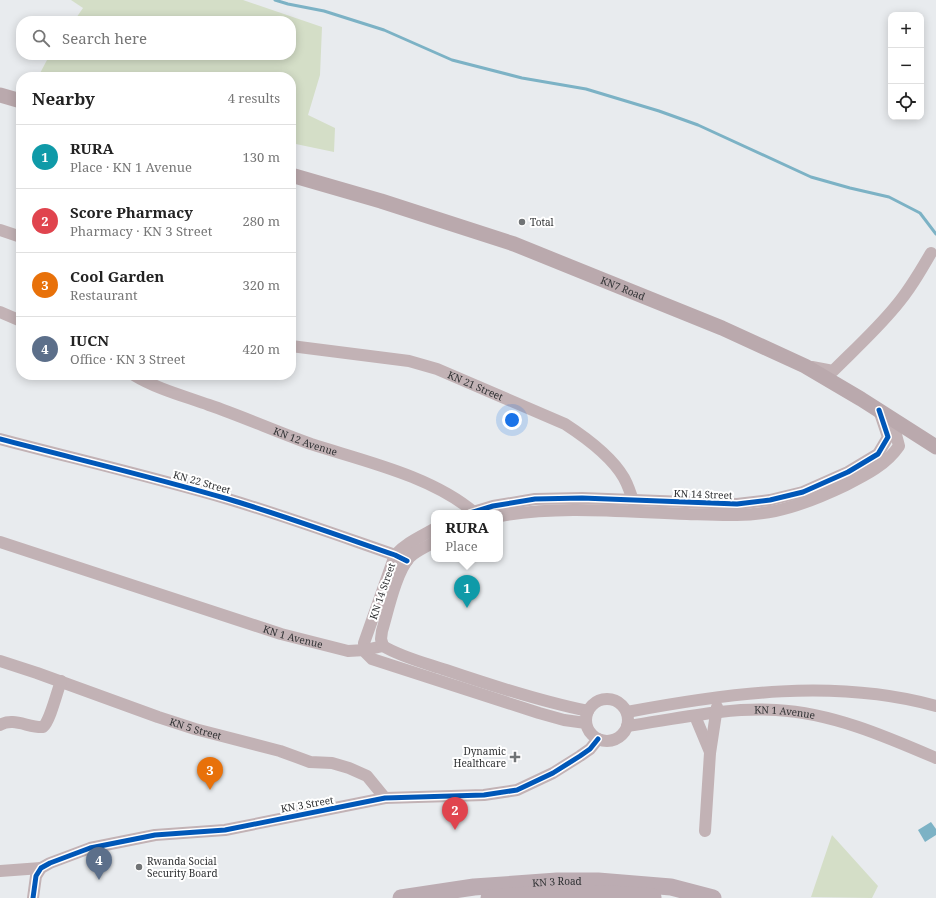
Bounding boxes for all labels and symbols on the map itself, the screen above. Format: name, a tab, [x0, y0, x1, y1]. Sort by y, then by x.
place label: Total	[530, 215, 554, 229]
marker: Total	[517, 217, 527, 227]
street label: KN7 Road	[599, 273, 647, 303]
street label: KN 21 Street	[446, 367, 506, 404]
your location	[502, 410, 522, 430]
street label: KN 12 Avenue	[272, 423, 339, 459]
street label: KN 22 Street	[172, 467, 233, 497]
street label: KN 14 Street	[673, 486, 733, 502]
street label: KN 14 Street	[366, 560, 398, 621]
pin: 1	[454, 575, 480, 608]
street label: KN 1 Avenue	[261, 622, 324, 651]
street label: KN 1 Avenue	[754, 703, 816, 722]
street label: KN 5 Street	[168, 714, 223, 743]
place label: Dynamic Healthcare	[454, 744, 506, 770]
marker: Dynamic Healthcare	[509, 751, 521, 763]
pin: 3	[197, 757, 223, 790]
street label: KN 3 Street	[280, 792, 335, 816]
pin: 2	[442, 797, 468, 830]
pin: 4	[86, 847, 112, 880]
place label: Rwanda Social Security Board	[147, 854, 218, 880]
marker: Rwanda Social Security Board	[134, 862, 144, 872]
street label: KN 3 Road	[532, 874, 582, 890]

